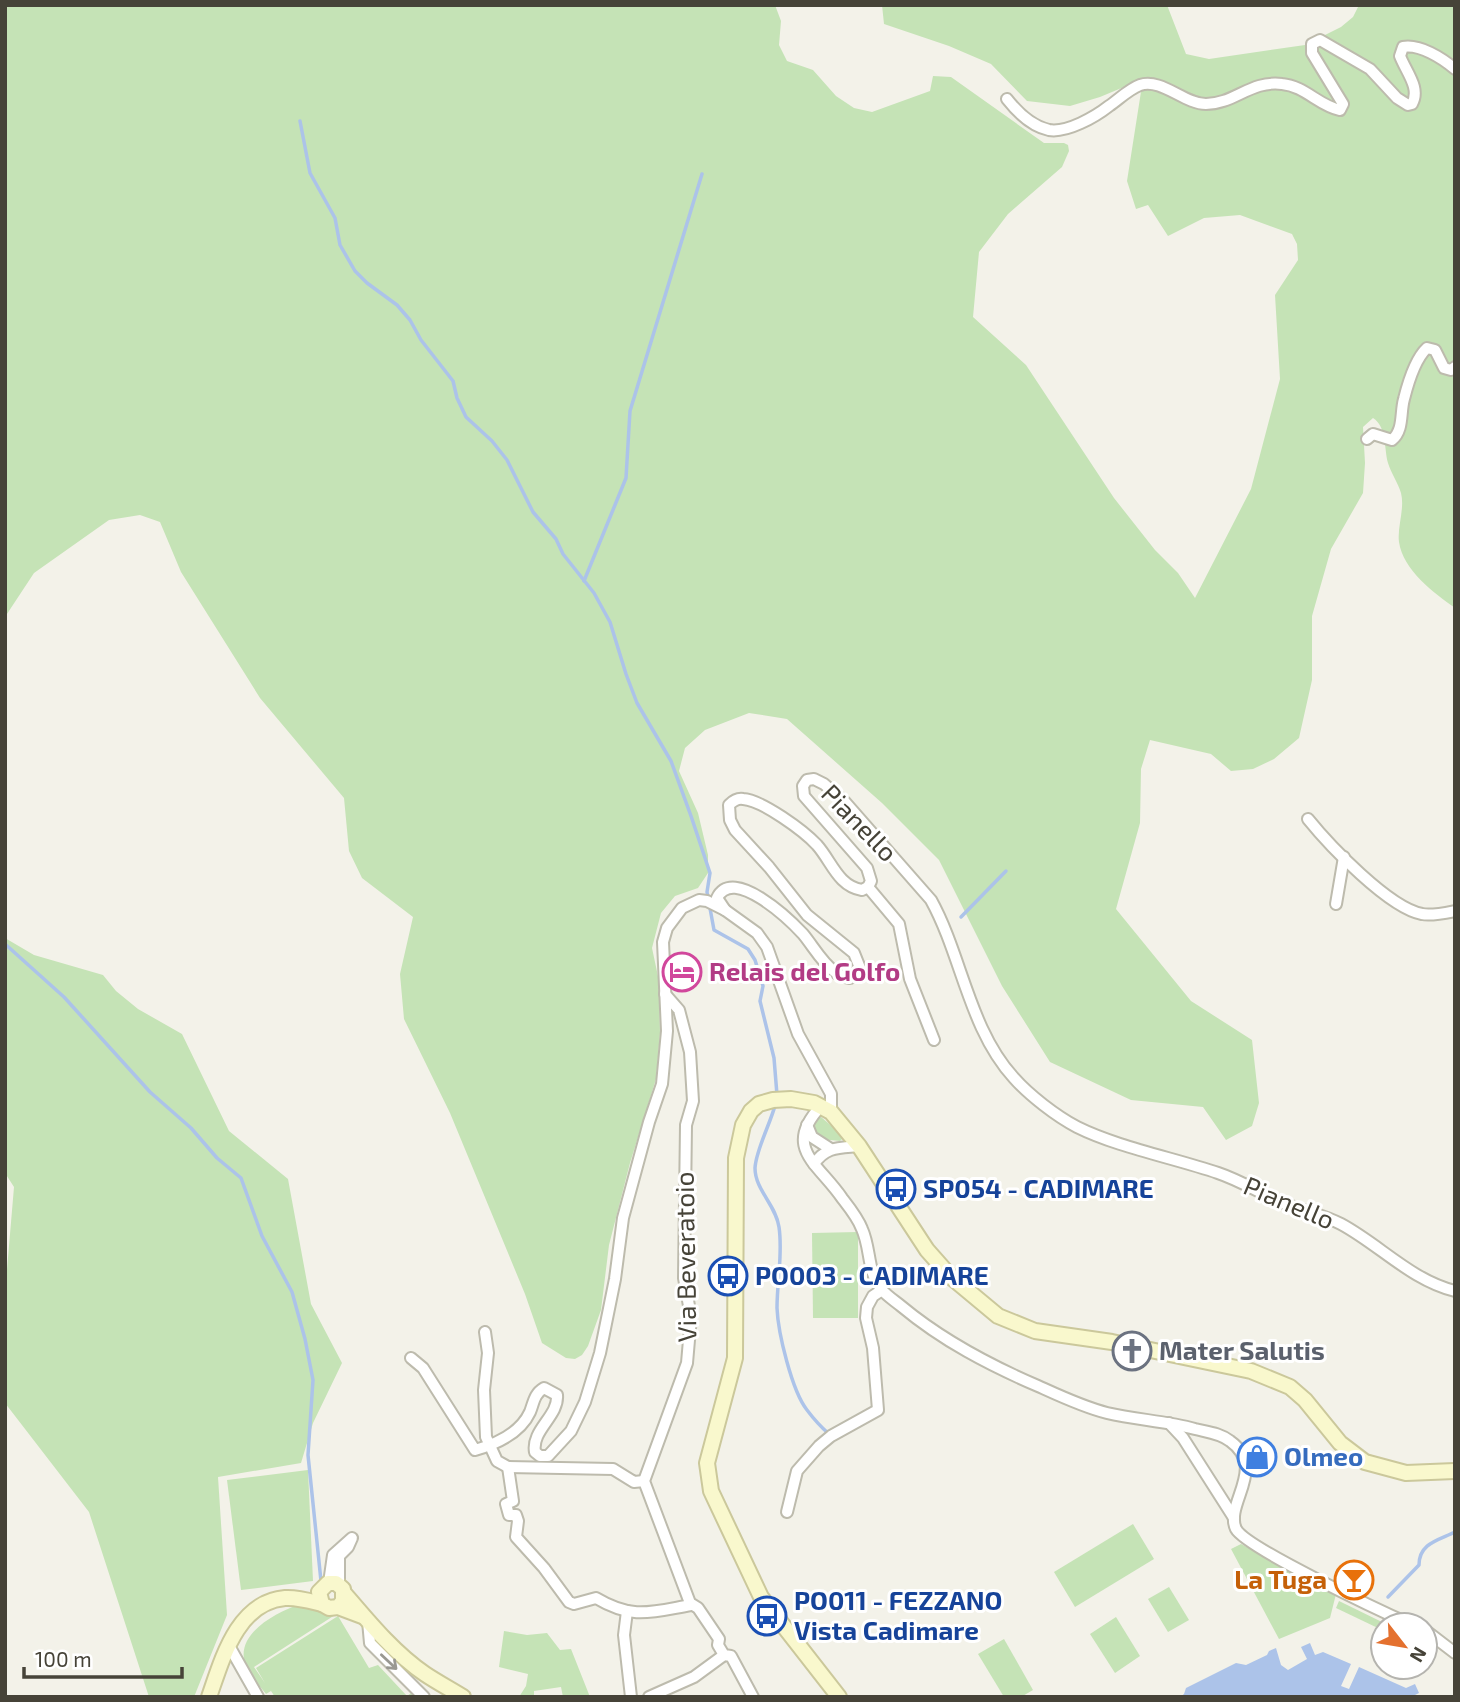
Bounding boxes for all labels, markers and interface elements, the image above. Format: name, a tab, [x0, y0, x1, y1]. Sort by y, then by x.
street label: Pianello	[816, 777, 904, 867]
hotel icon: Relais del Golfo	[661, 951, 703, 993]
place label: Relais del Golfo	[709, 955, 900, 986]
bus stop icon: SP054 - CADIMARE	[875, 1168, 917, 1210]
street label: Pianello	[1240, 1169, 1340, 1235]
street label: Via Beveratoio	[668, 1171, 701, 1343]
place label: SP054 - CADIMARE	[923, 1172, 1154, 1203]
bus stop icon: PO003 - CADIMARE	[707, 1255, 749, 1297]
place label: PO003 - CADIMARE	[755, 1259, 989, 1290]
church icon: Mater Salutis	[1111, 1330, 1153, 1372]
place label: Mater Salutis	[1159, 1334, 1325, 1365]
shop icon: Olmeo	[1236, 1436, 1278, 1478]
place label: Olmeo	[1284, 1440, 1363, 1471]
bar icon: La Tuga	[1333, 1559, 1375, 1601]
place label: La Tuga	[1234, 1563, 1327, 1594]
place label: PO011 - FEZZANO Vista Cadimare	[794, 1584, 1002, 1645]
bus stop icon: PO011 - FEZZANO Vista Cadimare	[746, 1595, 788, 1637]
north arrow	[1369, 1611, 1439, 1681]
scale bar	[24, 1636, 182, 1680]
text: N	[1406, 1643, 1432, 1667]
text: 100 m	[35, 1646, 92, 1671]
one-way arrow	[380, 1654, 398, 1670]

